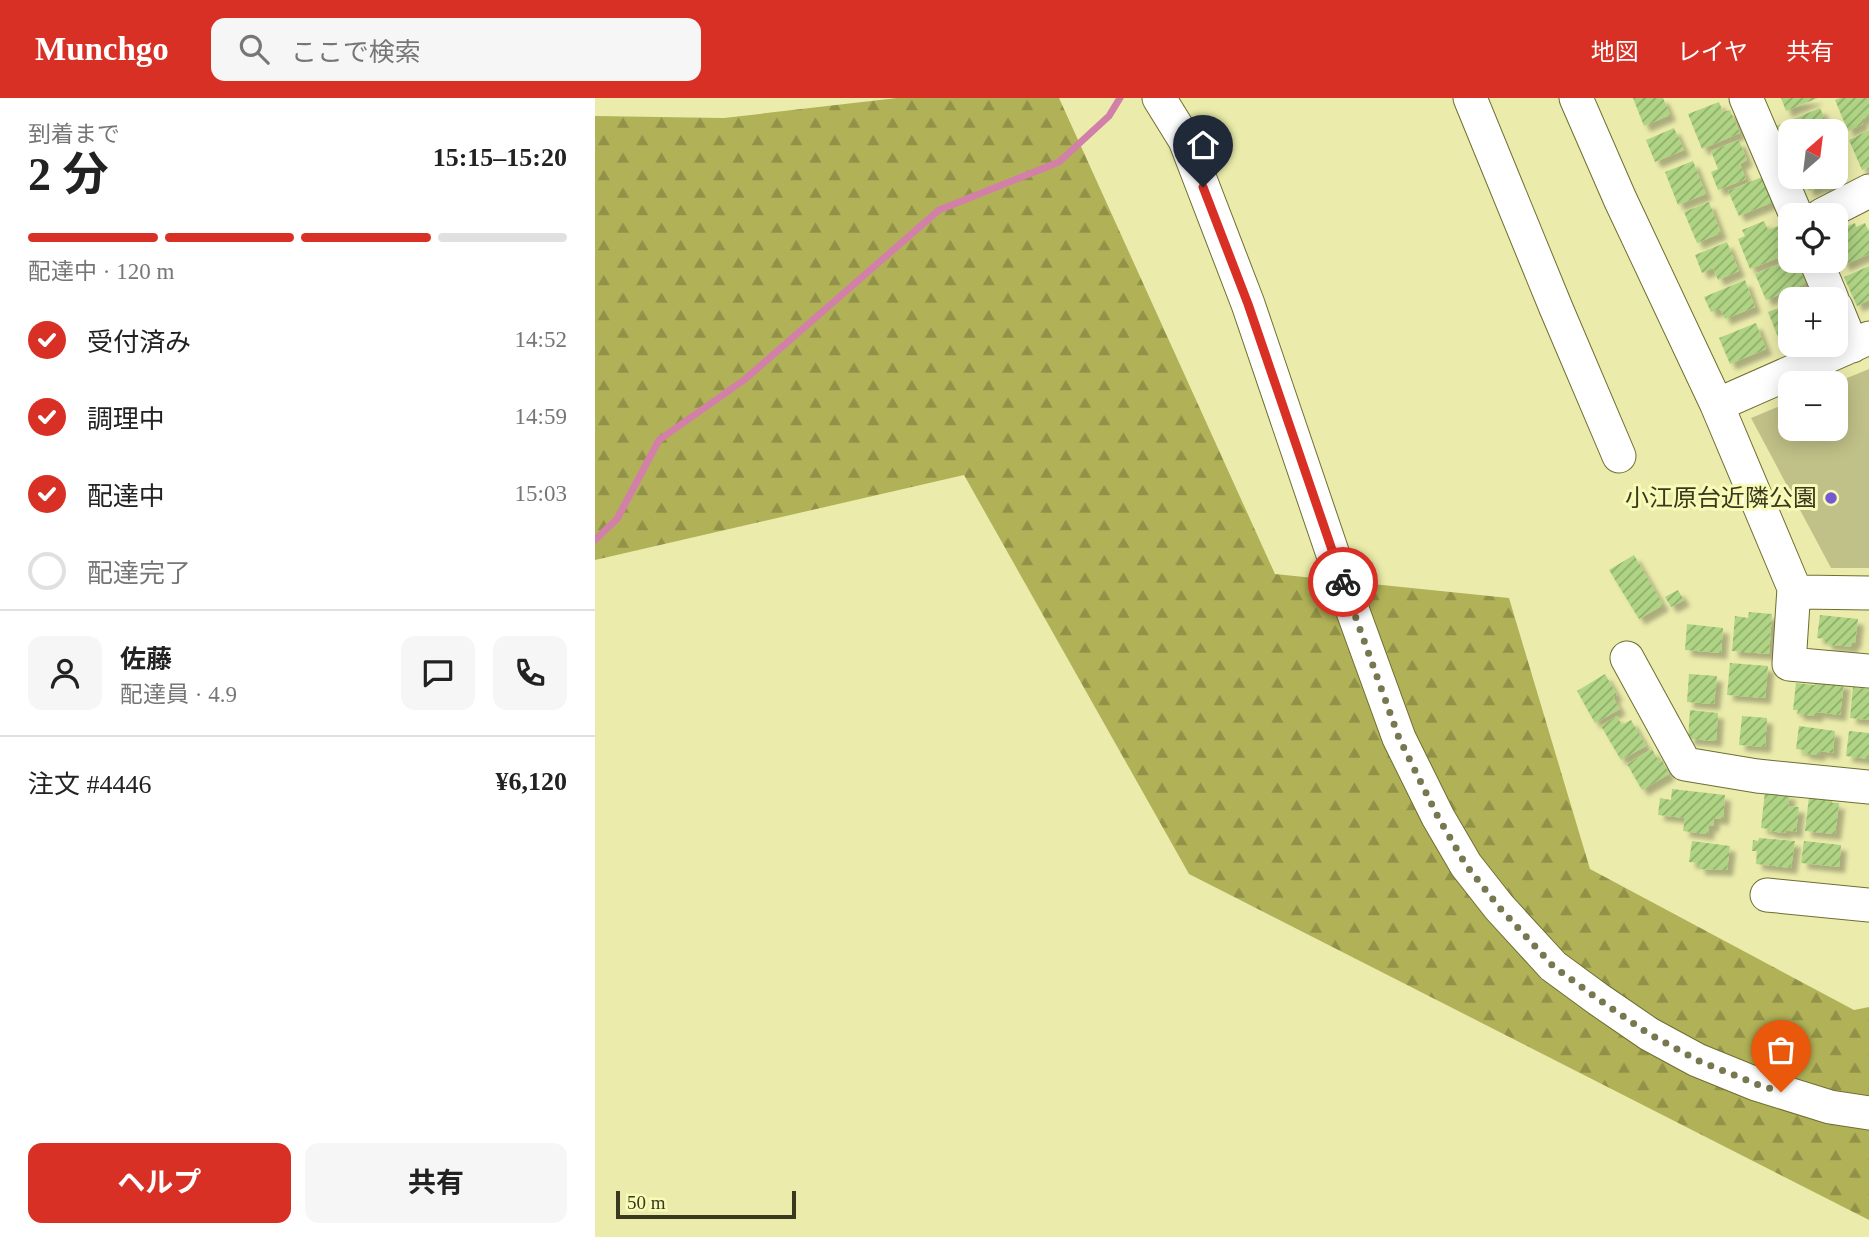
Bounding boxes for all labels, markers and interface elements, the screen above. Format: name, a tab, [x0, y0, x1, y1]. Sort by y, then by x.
search box	[211, 18, 701, 81]
icon: search	[235, 30, 273, 68]
text: Munchgo	[35, 31, 169, 67]
text: ここで検索	[291, 38, 421, 67]
text: 地図	[1591, 39, 1639, 65]
text: レイヤ	[1677, 39, 1748, 65]
text: 共有	[1786, 39, 1834, 65]
pin	[1173, 115, 1233, 187]
north arrow	[1778, 119, 1848, 189]
map controls	[1778, 119, 1848, 441]
text: 到着まで	[28, 122, 120, 147]
icon: home	[1184, 126, 1222, 164]
text: 15:15–15:20	[433, 143, 567, 172]
text: 2 分	[28, 149, 109, 200]
button: locate	[1778, 203, 1848, 273]
text: 配達中 · 120 m	[28, 259, 174, 284]
button: +	[1778, 287, 1848, 357]
icon: check	[28, 321, 66, 359]
text: 14:52	[515, 327, 567, 352]
text: 受付済み	[87, 328, 191, 357]
button: −	[1778, 371, 1848, 441]
icon: check	[28, 398, 66, 436]
text: 14:59	[515, 404, 567, 429]
text: 調理中	[87, 405, 165, 434]
icon: check	[28, 475, 66, 513]
text: 15:03	[515, 481, 567, 506]
text: 配達中	[87, 482, 165, 511]
place label: 小江原台近隣公園	[1625, 485, 1817, 511]
marker: 小江原台近隣公園	[1823, 490, 1839, 506]
courier	[1308, 547, 1378, 617]
text: 配達完了	[87, 559, 191, 588]
icon: bike	[1324, 563, 1362, 601]
button: person	[28, 636, 102, 710]
button: chat	[401, 636, 475, 710]
button: phone	[493, 636, 567, 710]
text: 佐藤	[120, 645, 172, 674]
text: 配達員 · 4.9	[120, 682, 237, 707]
text: ¥6,120	[496, 767, 567, 796]
text: 注文 #4446	[28, 770, 152, 799]
pin	[1751, 1020, 1811, 1092]
icon: bag	[1762, 1031, 1800, 1069]
button: ヘルプ	[28, 1143, 291, 1223]
button: 共有	[305, 1143, 567, 1223]
scale bar	[616, 1188, 796, 1220]
text: 50 m	[627, 1192, 666, 1213]

